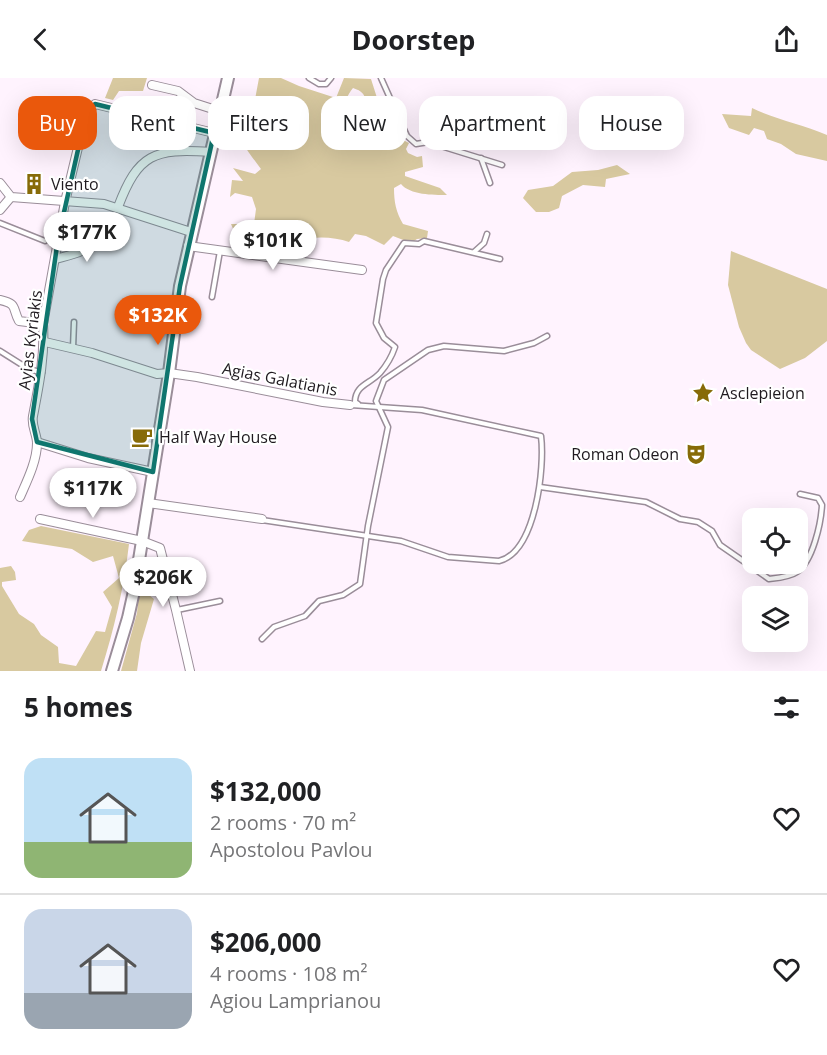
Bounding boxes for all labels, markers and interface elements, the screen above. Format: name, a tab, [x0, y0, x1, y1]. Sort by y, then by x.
text: Doorstep	[352, 21, 475, 58]
icon: back	[24, 23, 57, 56]
icon: share	[770, 23, 803, 56]
chip: Buy	[18, 96, 97, 150]
chip: Rent	[109, 96, 196, 150]
chip: Filters	[208, 96, 309, 150]
chip: New	[321, 96, 407, 150]
chip: Apartment	[419, 96, 567, 150]
chip: House	[579, 96, 684, 150]
building icon: Viento	[22, 172, 46, 196]
place label: Viento	[51, 173, 99, 195]
pin: $177K	[45, 212, 129, 263]
text: $177K	[57, 218, 117, 245]
pin: $101K	[231, 220, 315, 271]
text: $101K	[243, 226, 303, 253]
street label: Ayias Kyriakis	[13, 289, 47, 391]
pin: $132K	[116, 295, 200, 346]
text: $132K	[128, 301, 188, 328]
street label: Agias Galatianis	[220, 357, 340, 401]
place icon: Asclepieion	[691, 381, 715, 405]
place label: Asclepieion	[720, 382, 805, 404]
cafe icon: Half Way House	[130, 425, 154, 449]
place label: Half Way House	[159, 426, 277, 448]
theatre icon: Roman Odeon	[684, 442, 708, 466]
place label: Roman Odeon	[571, 443, 679, 465]
pin: $117K	[51, 468, 135, 519]
text: $117K	[63, 474, 123, 501]
map controls	[742, 508, 808, 652]
button: locate	[742, 508, 808, 574]
pin: $206K	[121, 557, 205, 608]
text: $206K	[133, 563, 193, 590]
button: layers	[742, 586, 808, 652]
text: 5 homes	[24, 689, 133, 725]
icon: filters	[770, 691, 803, 724]
text: $132,000	[210, 773, 321, 809]
icon: home	[72, 782, 144, 854]
icon: heart	[770, 802, 803, 835]
text: 2 rooms · 70 m²	[210, 809, 356, 836]
text: Apostolou Pavlou	[210, 836, 373, 863]
text: $206,000	[210, 924, 321, 960]
icon: home	[72, 933, 144, 1005]
icon: heart	[770, 953, 803, 986]
text: 4 rooms · 108 m²	[210, 960, 368, 987]
text: Agiou Lamprianou	[210, 987, 381, 1014]

